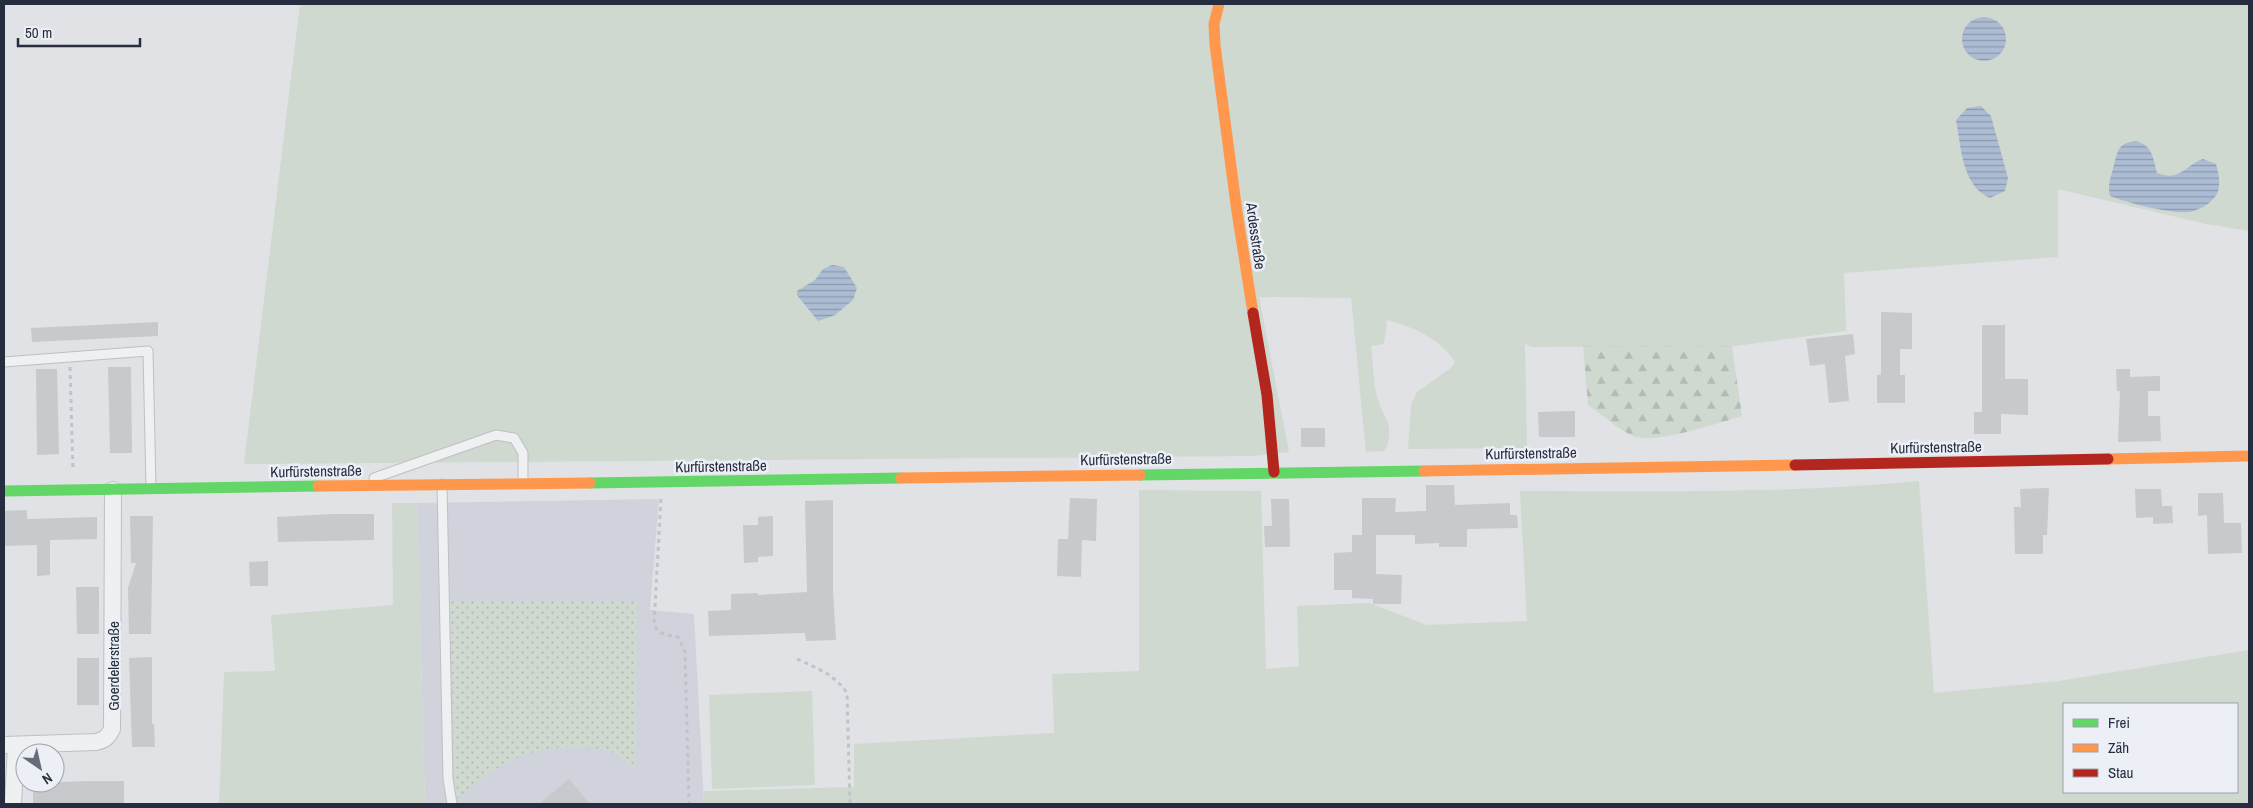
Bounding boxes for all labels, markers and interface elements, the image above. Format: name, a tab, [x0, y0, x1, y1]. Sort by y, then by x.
scale bar	[18, 15, 140, 47]
text: 50 m	[25, 22, 52, 43]
street label: Ardesstraße	[1241, 200, 1271, 271]
street label: Kurfürstenstraße	[1890, 436, 1982, 458]
street label: Kurfürstenstraße	[1485, 442, 1577, 464]
street label: Kurfürstenstraße	[1080, 448, 1172, 470]
street label: Kurfürstenstraße	[675, 455, 767, 477]
street label: Kurfürstenstraße	[270, 460, 362, 482]
street label: Goerdelerstraße	[103, 621, 124, 711]
legend	[2063, 703, 2238, 793]
text: Frei	[2108, 712, 2130, 733]
text: Zäh	[2108, 737, 2129, 758]
north arrow	[15, 743, 65, 793]
text: Stau	[2108, 762, 2133, 783]
text: N	[39, 769, 56, 789]

